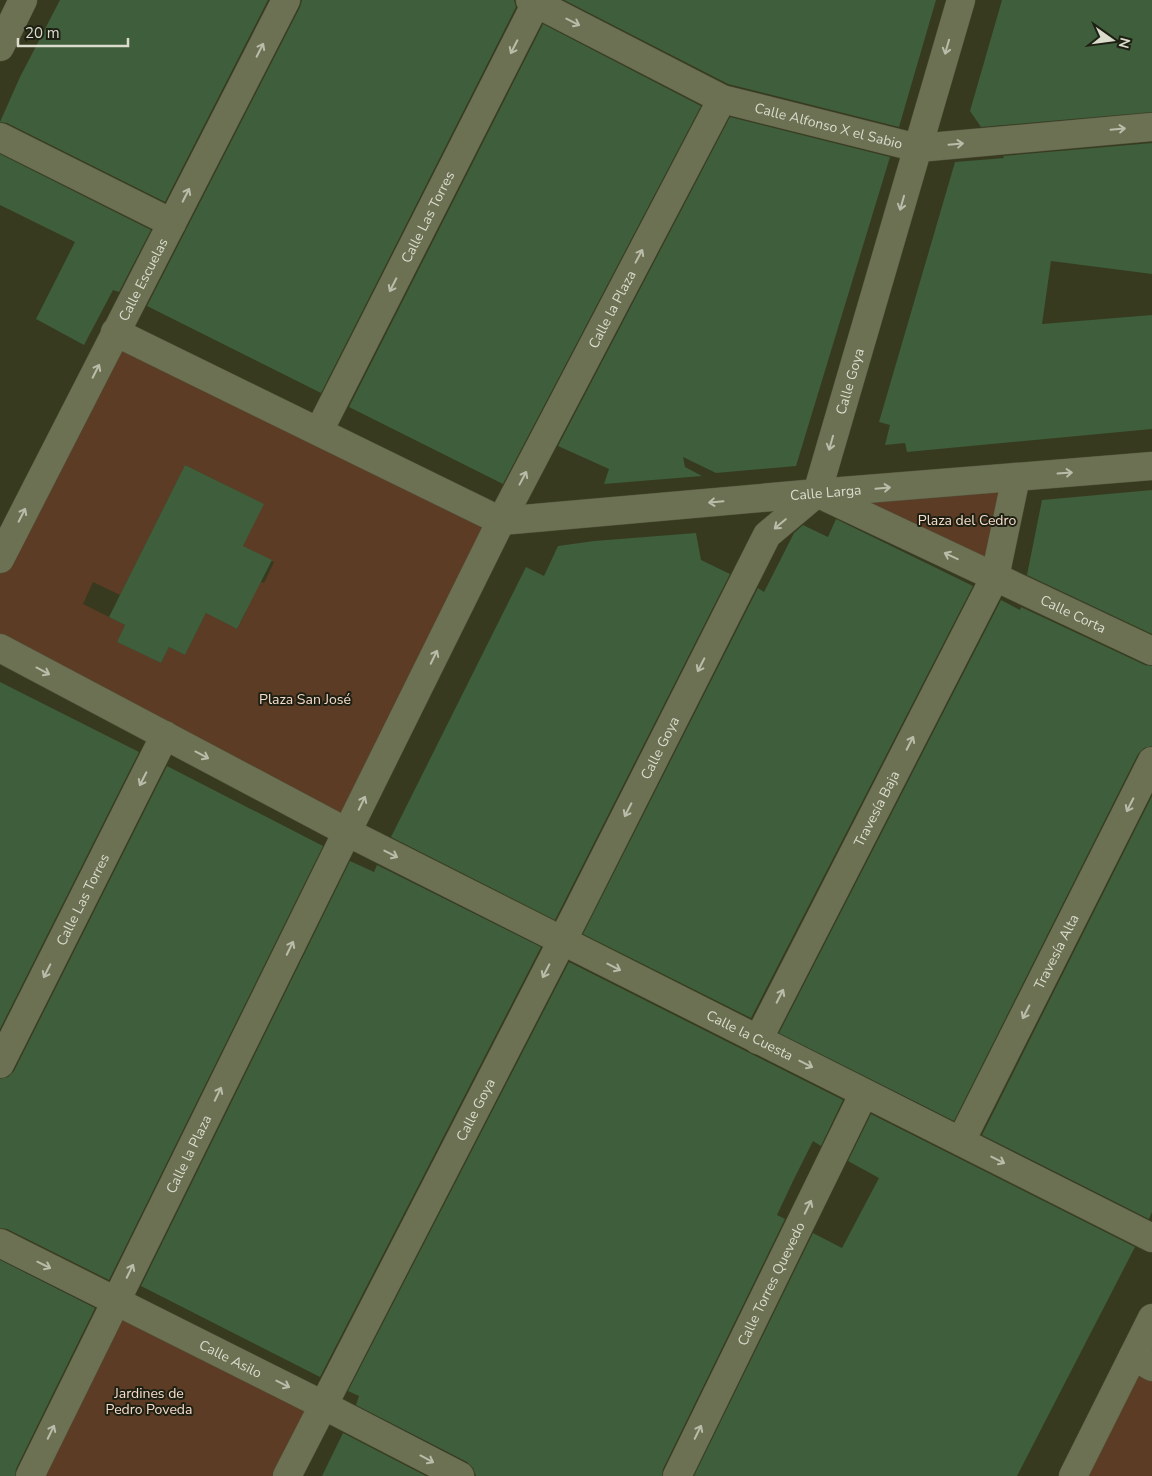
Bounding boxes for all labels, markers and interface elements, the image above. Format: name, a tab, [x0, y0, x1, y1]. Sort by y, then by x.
scale bar	[18, 15, 128, 47]
north arrow	[1087, 15, 1137, 65]
one-way arrow	[566, 17, 581, 27]
text: 20 m	[25, 23, 60, 43]
text: N	[1114, 36, 1135, 50]
one-way arrow	[942, 38, 952, 54]
one-way arrow	[509, 39, 519, 54]
one-way arrow	[255, 43, 265, 58]
street label: Calle Alfonso X el Sabio	[753, 98, 905, 153]
one-way arrow	[1110, 124, 1126, 134]
one-way arrow	[948, 139, 964, 149]
street label: Calle Las Torres	[396, 168, 459, 266]
one-way arrow	[182, 188, 191, 203]
one-way arrow	[896, 194, 906, 210]
street label: Calle Escuelas	[114, 234, 172, 324]
one-way arrow	[634, 249, 644, 264]
street label: Calle la Plaza	[584, 267, 640, 352]
one-way arrow	[388, 277, 397, 292]
street label: Calle Goya	[831, 346, 868, 417]
one-way arrow	[91, 363, 101, 378]
one-way arrow	[826, 434, 836, 450]
one-way arrow	[1057, 468, 1073, 478]
one-way arrow	[519, 471, 528, 486]
street label: Calle Larga	[789, 480, 862, 505]
one-way arrow	[875, 483, 891, 492]
one-way arrow	[708, 497, 724, 507]
one-way arrow	[17, 508, 27, 523]
park label: Plaza del Cedro	[918, 511, 1016, 530]
one-way arrow	[773, 519, 786, 530]
one-way arrow	[944, 551, 959, 560]
street label: Calle Corta	[1037, 590, 1109, 637]
one-way arrow	[430, 650, 439, 665]
one-way arrow	[696, 658, 706, 673]
one-way arrow	[35, 667, 50, 676]
park label: Plaza San José	[259, 690, 351, 709]
street label: Calle Goya	[636, 713, 684, 783]
one-way arrow	[905, 735, 915, 750]
one-way arrow	[194, 751, 209, 760]
street label: Travesía Baja	[849, 767, 904, 850]
one-way arrow	[138, 771, 147, 786]
one-way arrow	[357, 795, 367, 810]
one-way arrow	[1125, 797, 1135, 812]
one-way arrow	[623, 803, 633, 818]
street label: Calle Las Torres	[51, 850, 114, 949]
one-way arrow	[383, 850, 398, 859]
street label: Travesía Alta	[1029, 911, 1083, 992]
one-way arrow	[286, 941, 295, 956]
one-way arrow	[42, 963, 51, 978]
one-way arrow	[541, 963, 550, 978]
one-way arrow	[606, 963, 621, 972]
one-way arrow	[776, 989, 785, 1004]
street label: Calle la Cuesta	[703, 1005, 796, 1065]
one-way arrow	[1021, 1005, 1031, 1020]
one-way arrow	[798, 1060, 813, 1069]
street label: Calle Goya	[451, 1075, 499, 1144]
one-way arrow	[213, 1086, 223, 1101]
street label: Calle la Plaza	[161, 1111, 216, 1196]
one-way arrow	[991, 1155, 1006, 1165]
one-way arrow	[803, 1200, 813, 1215]
street label: Calle Torres Quevedo	[733, 1219, 809, 1349]
one-way arrow	[36, 1260, 51, 1270]
one-way arrow	[126, 1263, 136, 1278]
street label: Calle Asilo	[196, 1335, 265, 1382]
one-way arrow	[275, 1380, 290, 1389]
park label: Jardines de Pedro Poveda	[106, 1384, 192, 1419]
one-way arrow	[47, 1425, 57, 1440]
one-way arrow	[694, 1425, 704, 1440]
one-way arrow	[420, 1454, 435, 1464]

